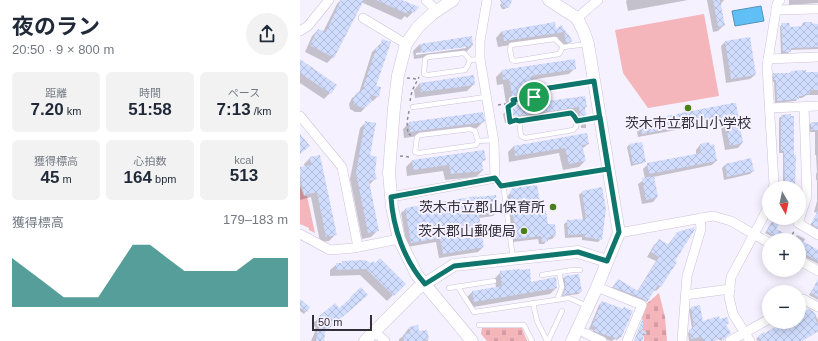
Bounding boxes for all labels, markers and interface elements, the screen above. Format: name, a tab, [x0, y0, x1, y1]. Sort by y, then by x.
button: share	[246, 13, 288, 55]
text: 夜のラン	[12, 14, 100, 39]
text: 20:50 · 9 × 800 m	[12, 42, 114, 57]
pin	[517, 80, 551, 114]
icon: arrive	[523, 86, 545, 108]
text: 距離	[45, 87, 67, 99]
text: 時間	[139, 87, 161, 99]
text: ペース	[228, 87, 260, 99]
text: 7.20	[31, 100, 64, 119]
text: 51:58	[128, 100, 172, 119]
text: 7:13	[217, 100, 251, 119]
marker: 茨木市立郡山小学校	[683, 103, 693, 113]
text: km	[64, 105, 81, 117]
text: /km	[251, 105, 271, 117]
place label: 茨木市立郡山小学校	[625, 115, 751, 131]
text: kcal	[234, 154, 254, 166]
text: 獲得標高	[34, 155, 78, 167]
text: 心拍数	[134, 155, 167, 167]
text: 513	[230, 166, 258, 185]
text: 45	[40, 168, 59, 187]
text: 164	[124, 168, 152, 187]
text: m	[59, 173, 72, 185]
text: bpm	[152, 173, 176, 185]
north arrow	[762, 181, 806, 225]
map controls	[762, 181, 806, 329]
place label: 茨木市立郡山保育所	[419, 199, 545, 215]
marker: 茨木市立郡山保育所	[548, 202, 558, 212]
text: 179–183 m	[223, 212, 288, 227]
text: 獲得標高	[12, 215, 64, 230]
place label: 茨木郡山郵便局	[418, 223, 516, 239]
marker: 茨木郡山郵便局	[519, 226, 529, 236]
button: +	[762, 233, 806, 277]
button: −	[762, 285, 806, 329]
scale bar	[312, 313, 372, 332]
text: 50 m	[318, 316, 342, 328]

